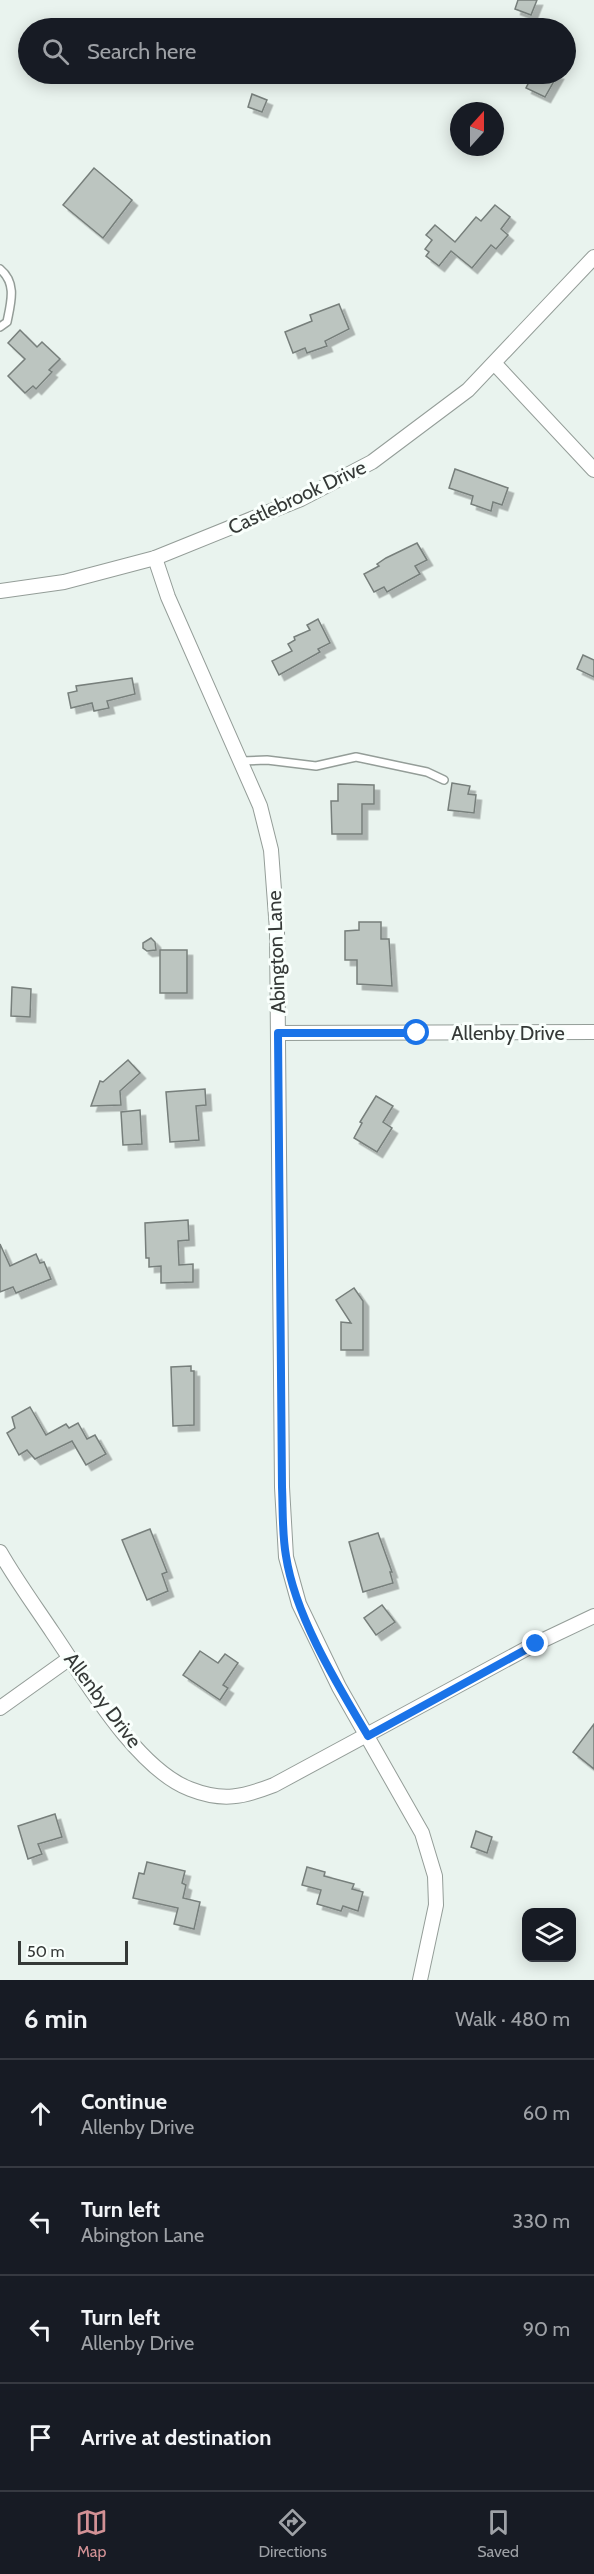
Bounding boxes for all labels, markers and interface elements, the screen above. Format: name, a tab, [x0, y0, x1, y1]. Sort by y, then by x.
search box	[18, 18, 576, 84]
icon: search	[39, 35, 72, 68]
text: Search here	[87, 38, 196, 65]
north arrow	[450, 102, 504, 156]
street label: Castlebrook Drive	[224, 455, 370, 539]
street label: Abington Lane	[262, 890, 290, 1014]
route start	[403, 1019, 429, 1045]
street label: Allenby Drive	[451, 1021, 565, 1045]
route end	[522, 1630, 548, 1656]
street label: Allenby Drive	[59, 1648, 147, 1752]
map controls	[522, 1908, 576, 1962]
button: layers	[522, 1908, 576, 1962]
scale bar	[18, 1938, 128, 1966]
text: 50 m	[27, 1942, 64, 1961]
text: 6 min	[24, 2003, 88, 2035]
text: Walk · 480 m	[455, 2007, 570, 2031]
text: Continue	[81, 2088, 167, 2115]
icon: ahead	[24, 2097, 57, 2130]
text: 60 m	[523, 2101, 570, 2125]
text: Allenby Drive	[81, 2115, 194, 2139]
text: Turn left	[81, 2196, 160, 2223]
icon: left	[24, 2205, 57, 2238]
text: 330 m	[512, 2209, 570, 2233]
text: Abington Lane	[81, 2223, 204, 2247]
text: Turn left	[81, 2304, 160, 2331]
icon: left	[24, 2313, 57, 2346]
text: 90 m	[523, 2317, 570, 2341]
text: Allenby Drive	[81, 2331, 194, 2355]
icon: arrive	[24, 2421, 57, 2454]
text: Arrive at destination	[81, 2424, 271, 2451]
tab: Map	[75, 2506, 108, 2561]
tab: Directions	[259, 2506, 327, 2561]
tab: Saved	[477, 2506, 519, 2561]

